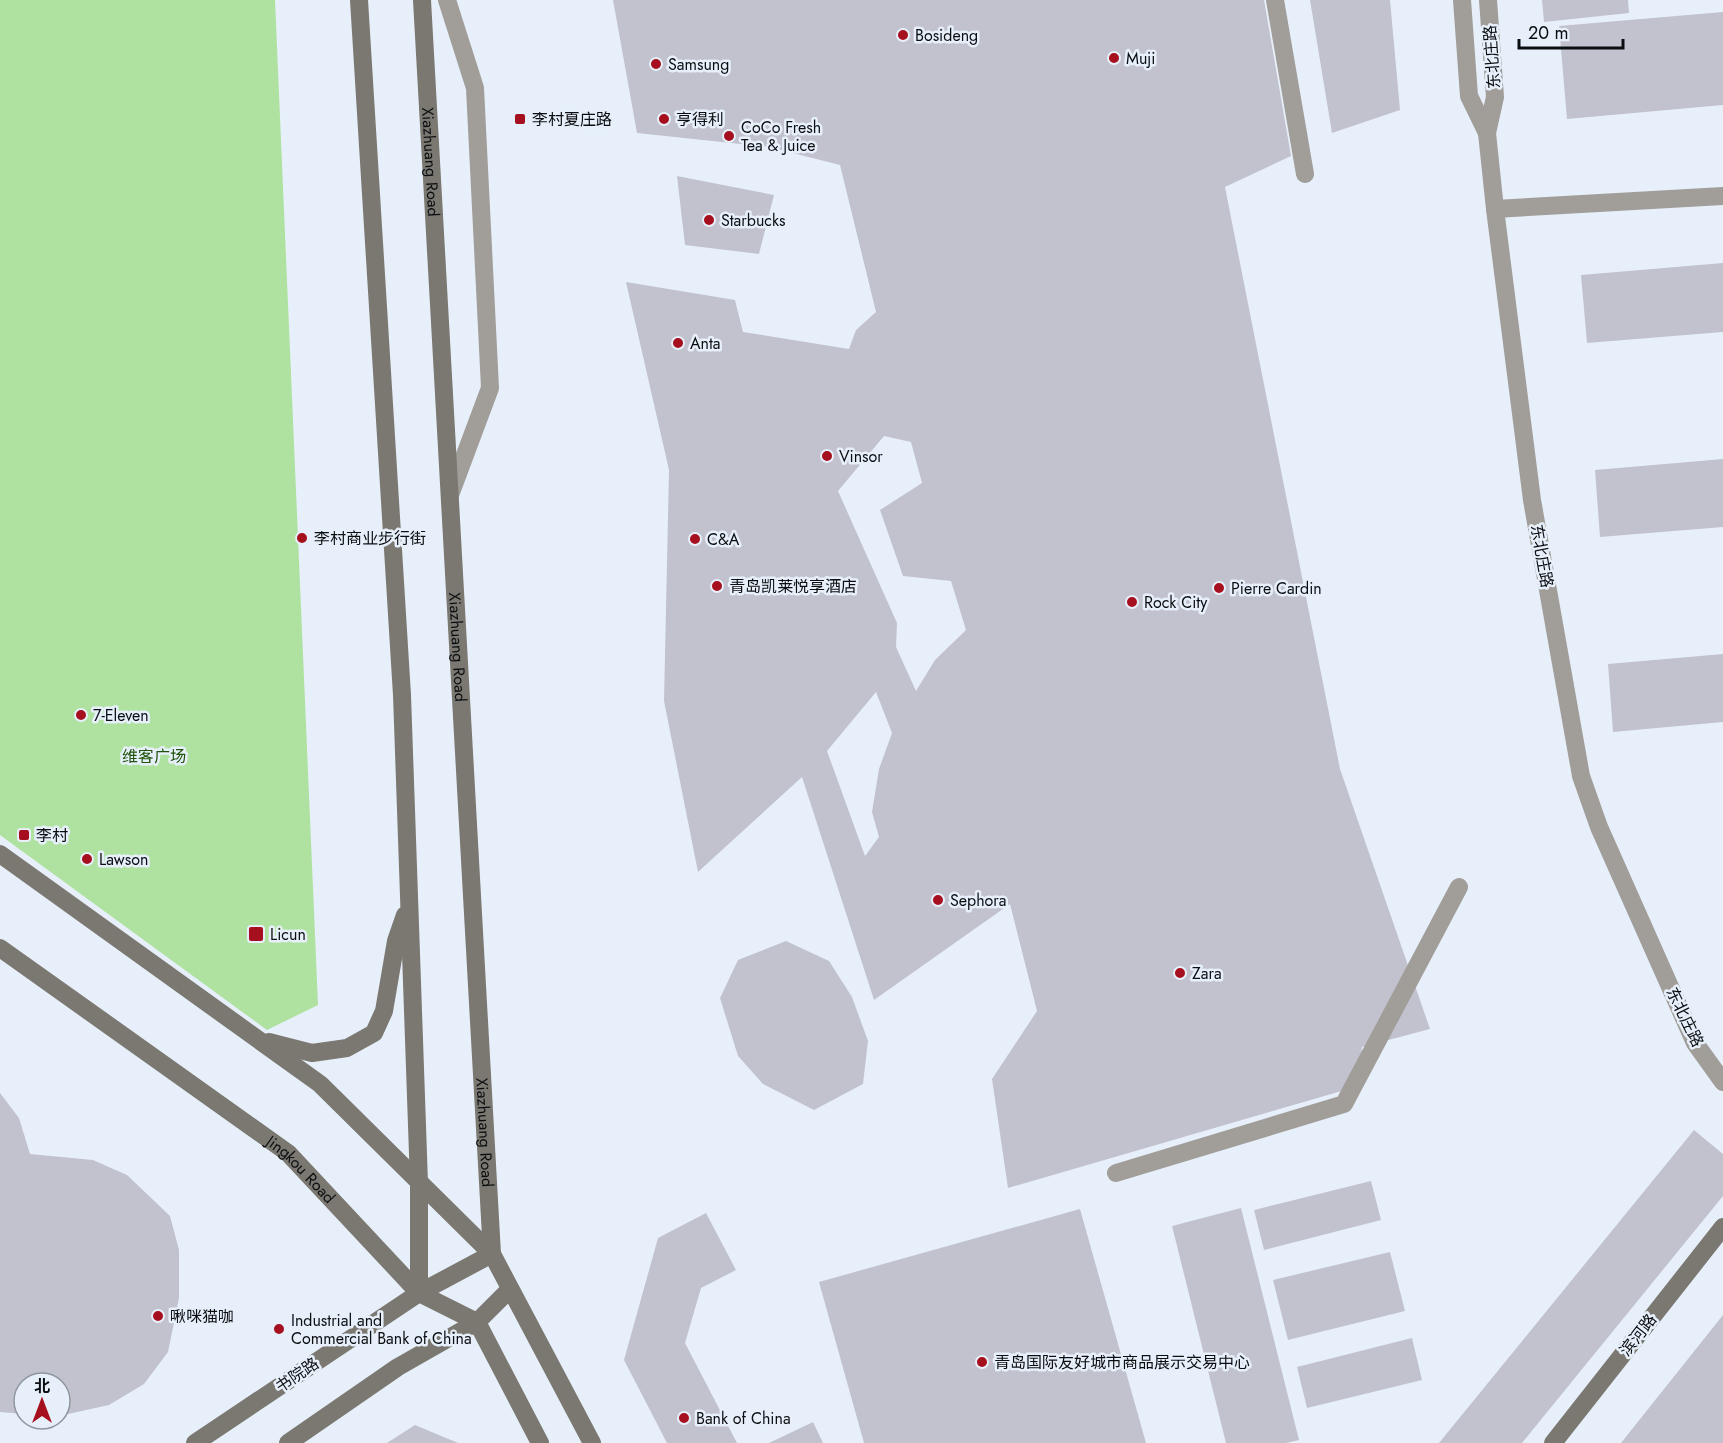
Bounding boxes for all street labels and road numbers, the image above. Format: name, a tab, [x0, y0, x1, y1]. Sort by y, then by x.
street label: 东北庄路	[1478, 24, 1506, 90]
street label: Xiazhuang Road	[416, 106, 446, 217]
street label: 东北庄路	[1525, 522, 1559, 590]
street label: Xiazhuang Road	[444, 592, 473, 702]
street label: 东北庄路	[1661, 983, 1709, 1051]
street label: Xiazhuang Road	[471, 1077, 500, 1188]
street label: Jingkou Road	[260, 1129, 341, 1208]
street label: 滨河路	[1614, 1309, 1662, 1361]
street label: 书院路	[271, 1352, 323, 1398]

